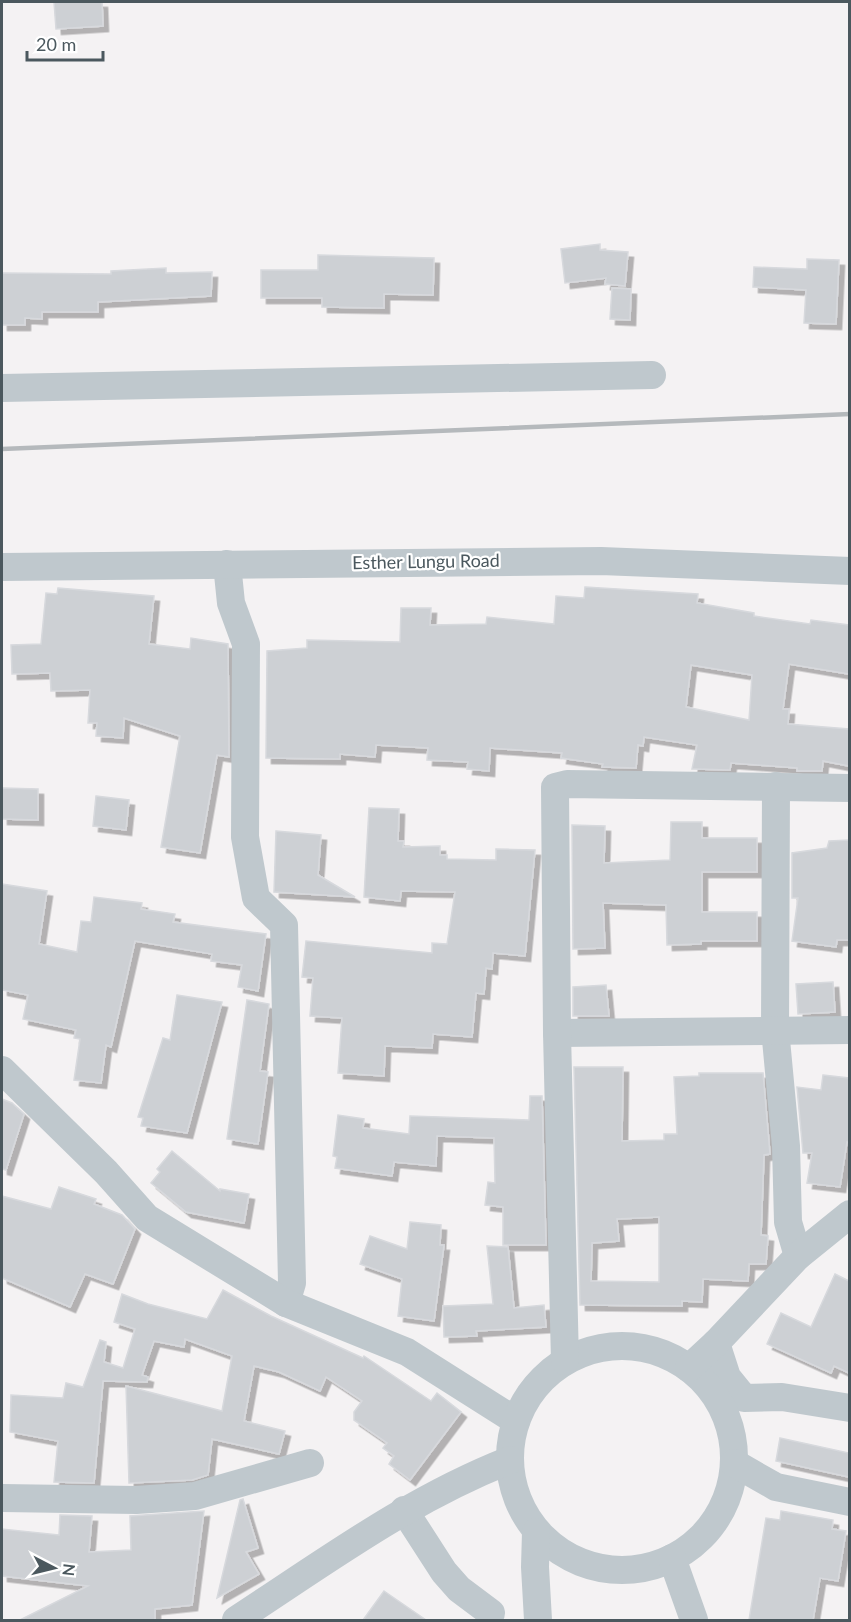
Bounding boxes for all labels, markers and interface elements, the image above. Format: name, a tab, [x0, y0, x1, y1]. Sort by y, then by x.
scale bar	[27, 24, 104, 62]
text: 20 m	[36, 33, 76, 55]
street label: Esther Lungu Road	[352, 549, 500, 573]
north arrow	[24, 1538, 84, 1598]
text: N	[59, 1563, 80, 1577]

